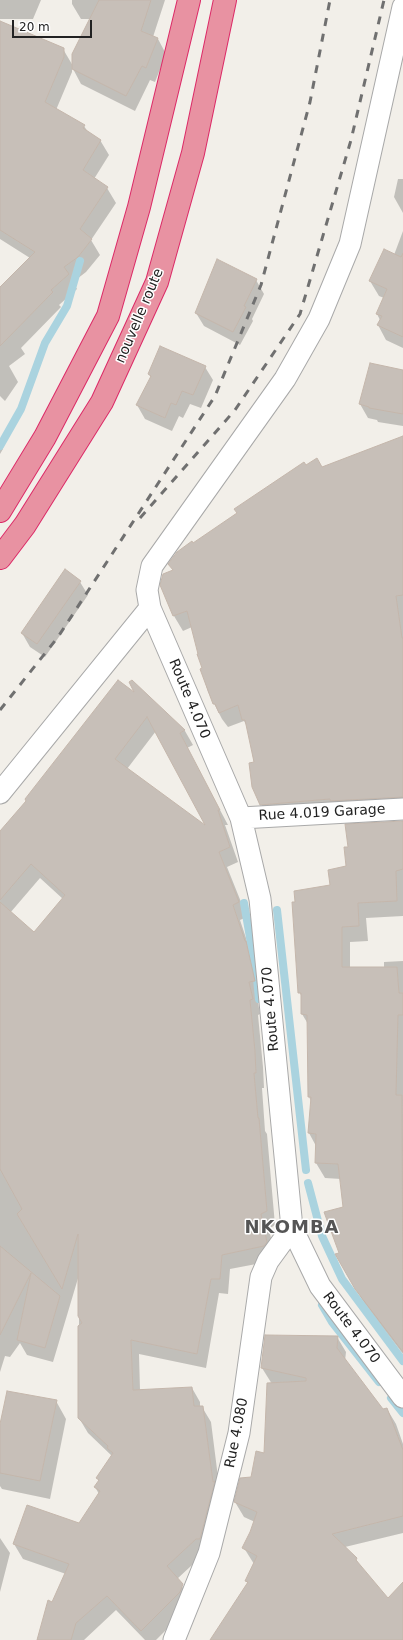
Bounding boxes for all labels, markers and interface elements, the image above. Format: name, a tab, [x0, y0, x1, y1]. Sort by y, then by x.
scale bar	[14, 12, 94, 38]
text: 20 m	[19, 20, 50, 34]
street label: nouvelle route	[113, 266, 167, 366]
street label: Route 4.070	[165, 657, 213, 741]
street label: Rue 4.019 Garage	[258, 801, 386, 825]
street label: Route 4.070	[259, 966, 283, 1052]
district label: NKOMBA	[244, 1217, 340, 1239]
street label: Route 4.070	[319, 1289, 383, 1367]
street label: Rue 4.080	[222, 1396, 252, 1470]

